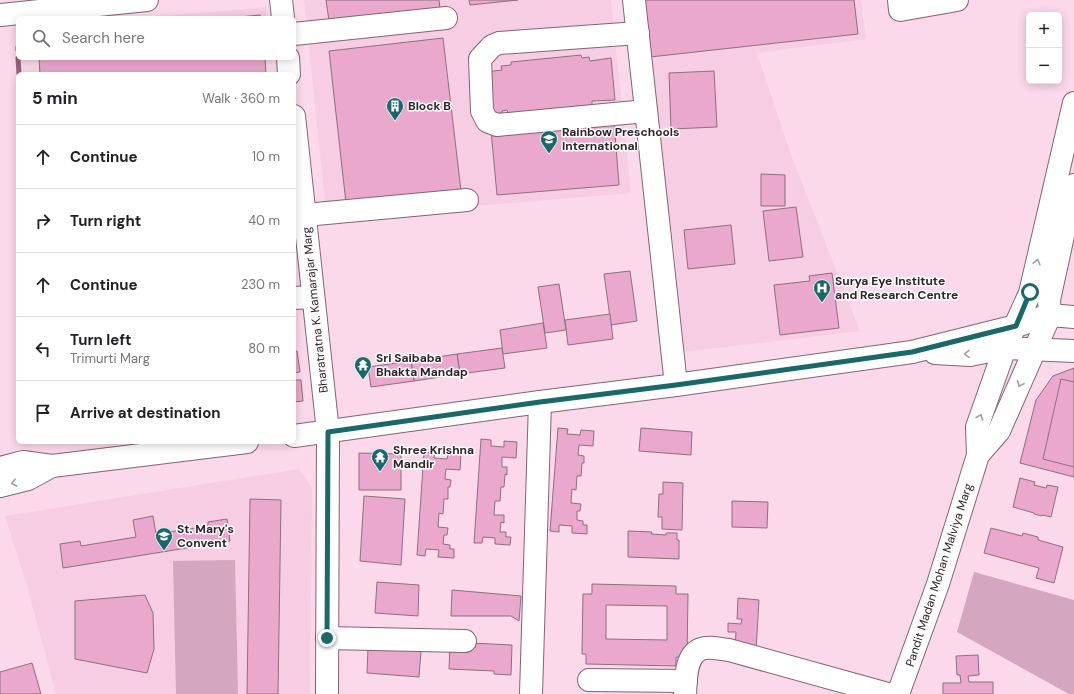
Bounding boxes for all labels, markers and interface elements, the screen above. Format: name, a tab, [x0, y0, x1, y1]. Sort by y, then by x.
map controls	[1026, 12, 1062, 84]
button: +	[1026, 12, 1062, 48]
search box	[16, 16, 296, 60]
icon: search	[30, 27, 52, 49]
text: Search here	[62, 28, 145, 48]
button: −	[1026, 48, 1062, 84]
text: 5 min	[32, 87, 78, 109]
text: Walk · 360 m	[202, 90, 280, 107]
building icon: Block B	[385, 96, 405, 121]
place label: Block B	[408, 98, 451, 114]
place label: Rainbow Preschools International	[562, 124, 679, 154]
school or university icon: Rainbow Preschools International	[539, 129, 559, 154]
icon: ahead	[32, 146, 54, 168]
text: Continue	[70, 147, 138, 167]
text: 10 m	[252, 148, 280, 165]
icon: right	[32, 210, 54, 232]
text: Turn right	[70, 211, 141, 231]
text: 40 m	[248, 212, 280, 229]
street label: Bharatratna K. Kamarajar Marg	[298, 226, 332, 394]
one-way arrow	[1033, 259, 1041, 266]
place label: Surya Eye Institute and Research Centre	[835, 273, 958, 303]
icon: ahead	[32, 274, 54, 296]
text: Continue	[70, 275, 138, 295]
text: 230 m	[241, 276, 280, 293]
hospital icon: Surya Eye Institute and Research Centre	[812, 278, 832, 303]
route start	[1021, 283, 1039, 301]
text: Turn left	[70, 330, 131, 350]
icon: left	[32, 338, 54, 360]
text: 80 m	[248, 340, 280, 357]
text: Trimurti Marg	[70, 350, 150, 367]
place label: Sri Saibaba Bhakta Mandap	[376, 350, 468, 380]
one-way arrow	[964, 350, 970, 359]
temple icon: Sri Saibaba Bhakta Mandap	[353, 355, 373, 380]
one-way arrow	[1017, 380, 1025, 387]
icon: arrive	[32, 402, 54, 424]
text: Arrive at destination	[70, 403, 221, 423]
one-way arrow	[976, 414, 984, 421]
place label: Shree Krishna Mandir	[393, 442, 474, 472]
temple icon: Shree Krishna Mandir	[370, 447, 390, 472]
one-way arrow	[10, 478, 17, 486]
street label: Pandit Madan Mohan Malviya Marg	[902, 481, 976, 669]
place label: St. Mary's Convent	[177, 521, 234, 551]
school or university icon: St. Mary's Convent	[154, 526, 174, 551]
route end	[318, 629, 336, 647]

